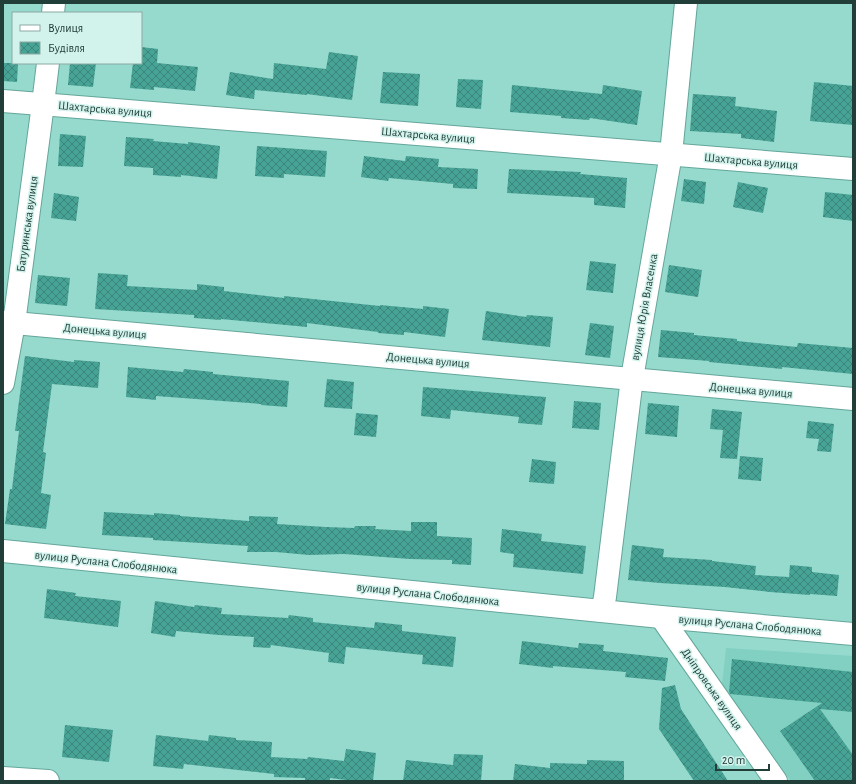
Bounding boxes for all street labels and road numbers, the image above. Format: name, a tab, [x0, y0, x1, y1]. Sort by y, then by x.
street label: Шахтарська вулиця	[57, 99, 152, 120]
street label: Шахтарська вулиця	[380, 125, 475, 146]
street label: Шахтарська вулиця	[703, 151, 798, 172]
street label: Батуринська вулиця	[14, 175, 41, 273]
street label: вулиця Юрія Власенка	[629, 252, 660, 362]
street label: Донецька вулиця	[63, 321, 147, 342]
street label: Донецька вулиця	[386, 350, 470, 371]
street label: Донецька вулиця	[709, 380, 793, 401]
street label: вулиця Руслана Слободянюка	[34, 549, 178, 577]
street label: вулиця Руслана Слободянюка	[356, 581, 500, 609]
street label: вулиця Руслана Слободянюка	[678, 613, 822, 638]
street label: Дніпровська вулиця	[678, 646, 745, 733]

